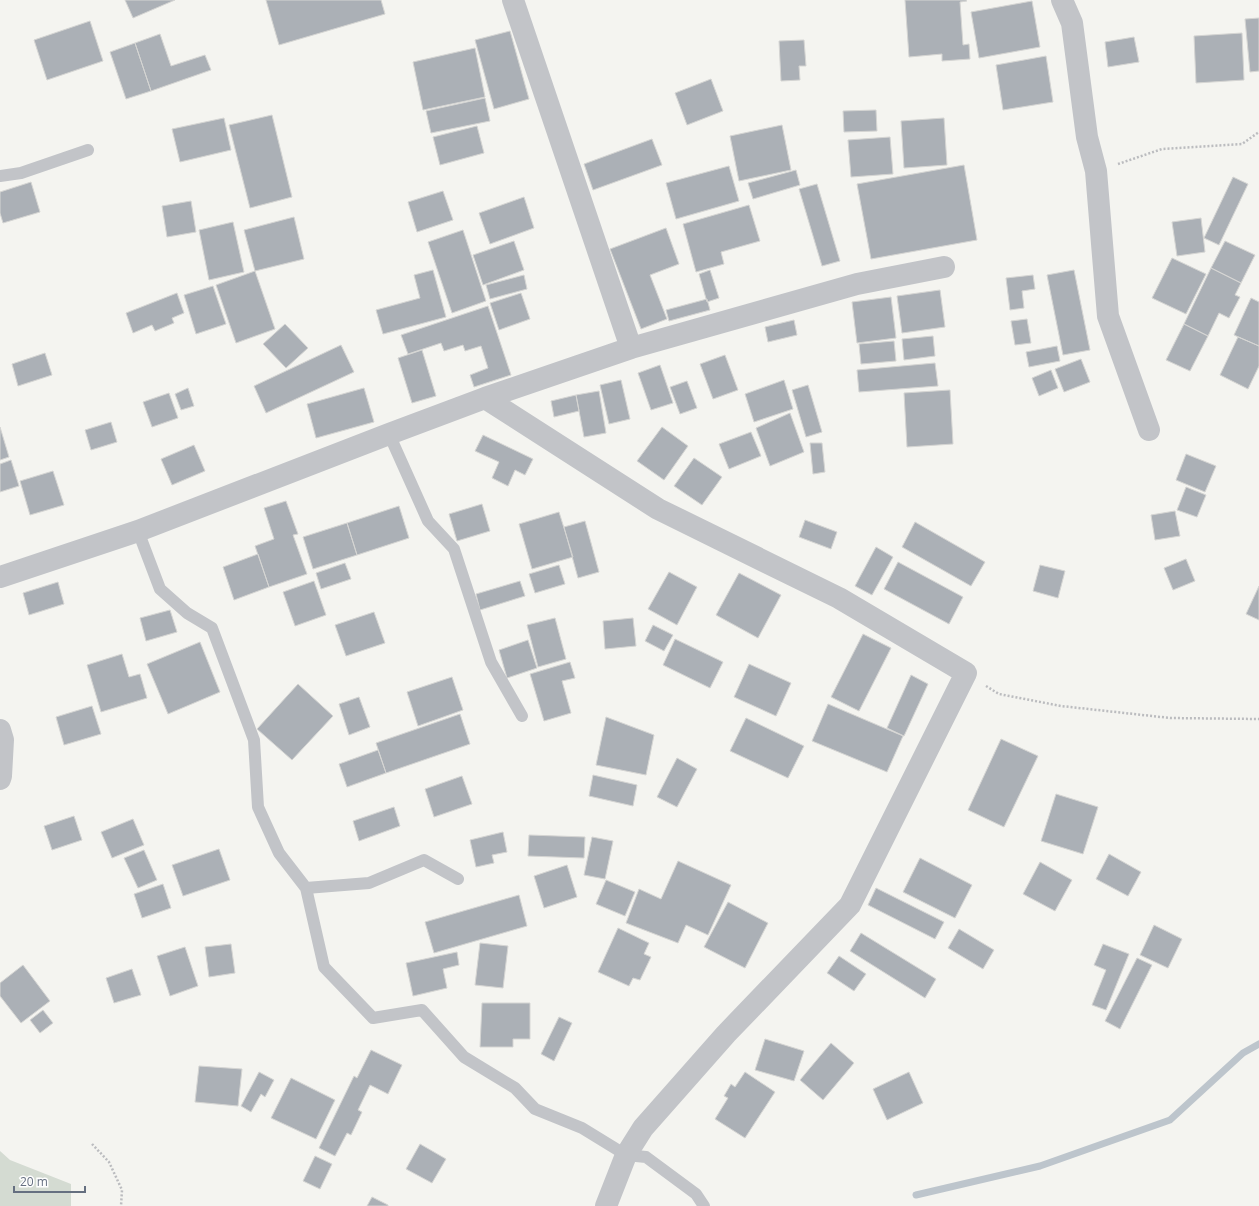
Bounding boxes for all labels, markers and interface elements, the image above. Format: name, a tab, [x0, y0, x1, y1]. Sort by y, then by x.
scale bar	[14, 1168, 85, 1194]
text: 20 m	[20, 1173, 48, 1190]

